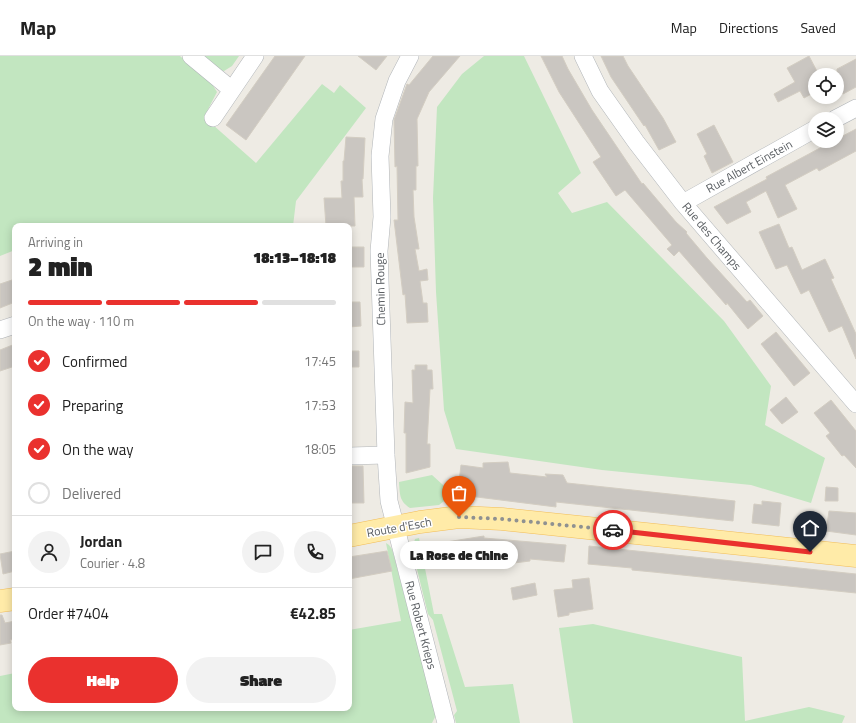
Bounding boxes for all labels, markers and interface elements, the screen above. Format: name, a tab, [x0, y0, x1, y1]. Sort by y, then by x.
text: Map	[20, 13, 56, 42]
text: Map	[671, 17, 697, 38]
text: Directions	[719, 17, 778, 38]
text: Saved	[800, 17, 836, 38]
map controls	[808, 68, 844, 148]
button: locate	[808, 68, 844, 104]
button: layers	[808, 112, 844, 148]
street label: Rue Albert Einstein	[702, 134, 796, 198]
street label: Rue des Champs	[678, 198, 747, 275]
text: Arriving in	[28, 232, 83, 252]
text: 18:13–18:18	[253, 246, 336, 269]
text: 2 min	[28, 247, 93, 286]
street label: Chemin Rouge	[370, 252, 390, 326]
text: On the way · 110 m	[28, 311, 134, 331]
icon: check	[28, 350, 50, 372]
text: Confirmed	[62, 350, 127, 373]
text: 17:45	[304, 351, 336, 371]
icon: check	[28, 394, 50, 416]
text: Preparing	[62, 394, 123, 417]
text: 17:53	[304, 395, 336, 415]
icon: check	[28, 438, 50, 460]
text: On the way	[62, 438, 134, 461]
text: 18:05	[304, 439, 336, 459]
pin	[442, 476, 476, 517]
text: Delivered	[62, 482, 121, 505]
icon: bag	[448, 482, 470, 504]
courier	[593, 510, 633, 550]
pin	[793, 511, 827, 552]
street label: Route d'Esch	[365, 512, 433, 542]
icon: home	[799, 517, 821, 539]
icon: car	[602, 519, 624, 541]
text: Jordan	[80, 530, 122, 553]
button: person	[28, 531, 70, 573]
button: chat	[242, 531, 284, 573]
button: phone	[294, 531, 336, 573]
callout: La Rose de Chine	[400, 541, 518, 569]
text: La Rose de Chine	[410, 545, 508, 565]
text: Courier · 4.8	[80, 553, 145, 573]
street label: Rue Robert Krieps	[400, 579, 442, 672]
text: Order #7404	[28, 602, 109, 625]
text: €42.85	[290, 602, 336, 625]
button: Help	[28, 657, 178, 703]
button: Share	[186, 657, 336, 703]

